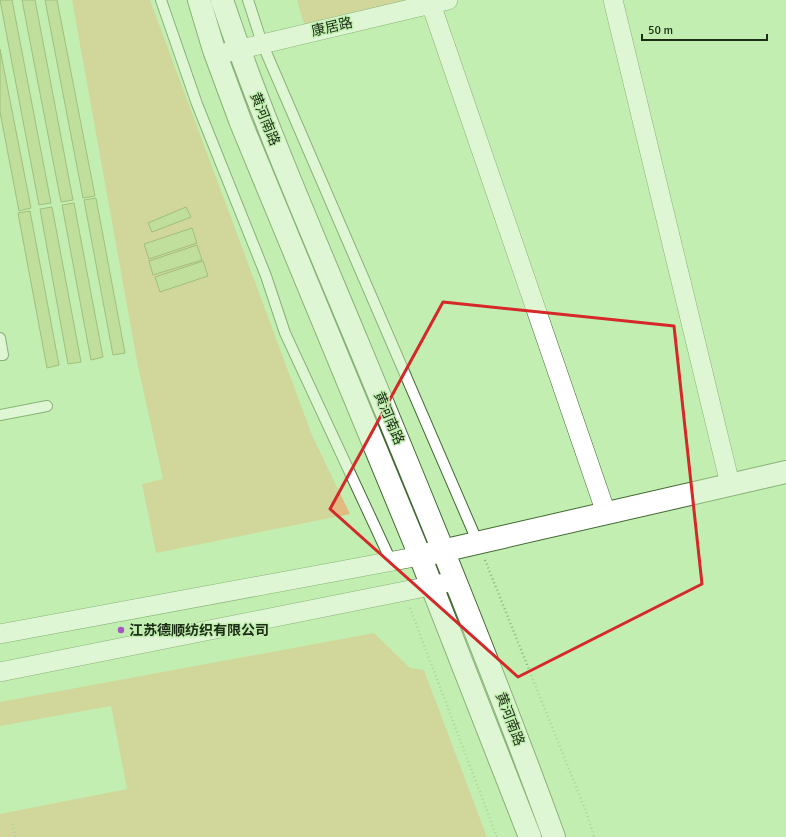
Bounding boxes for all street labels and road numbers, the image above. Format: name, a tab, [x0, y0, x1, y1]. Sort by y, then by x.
street label: 康居路	[310, 14, 354, 40]
street label: 黄河南路	[247, 90, 283, 148]
street label: 黄河南路	[370, 389, 408, 447]
street label: 黄河南路	[492, 690, 528, 748]

